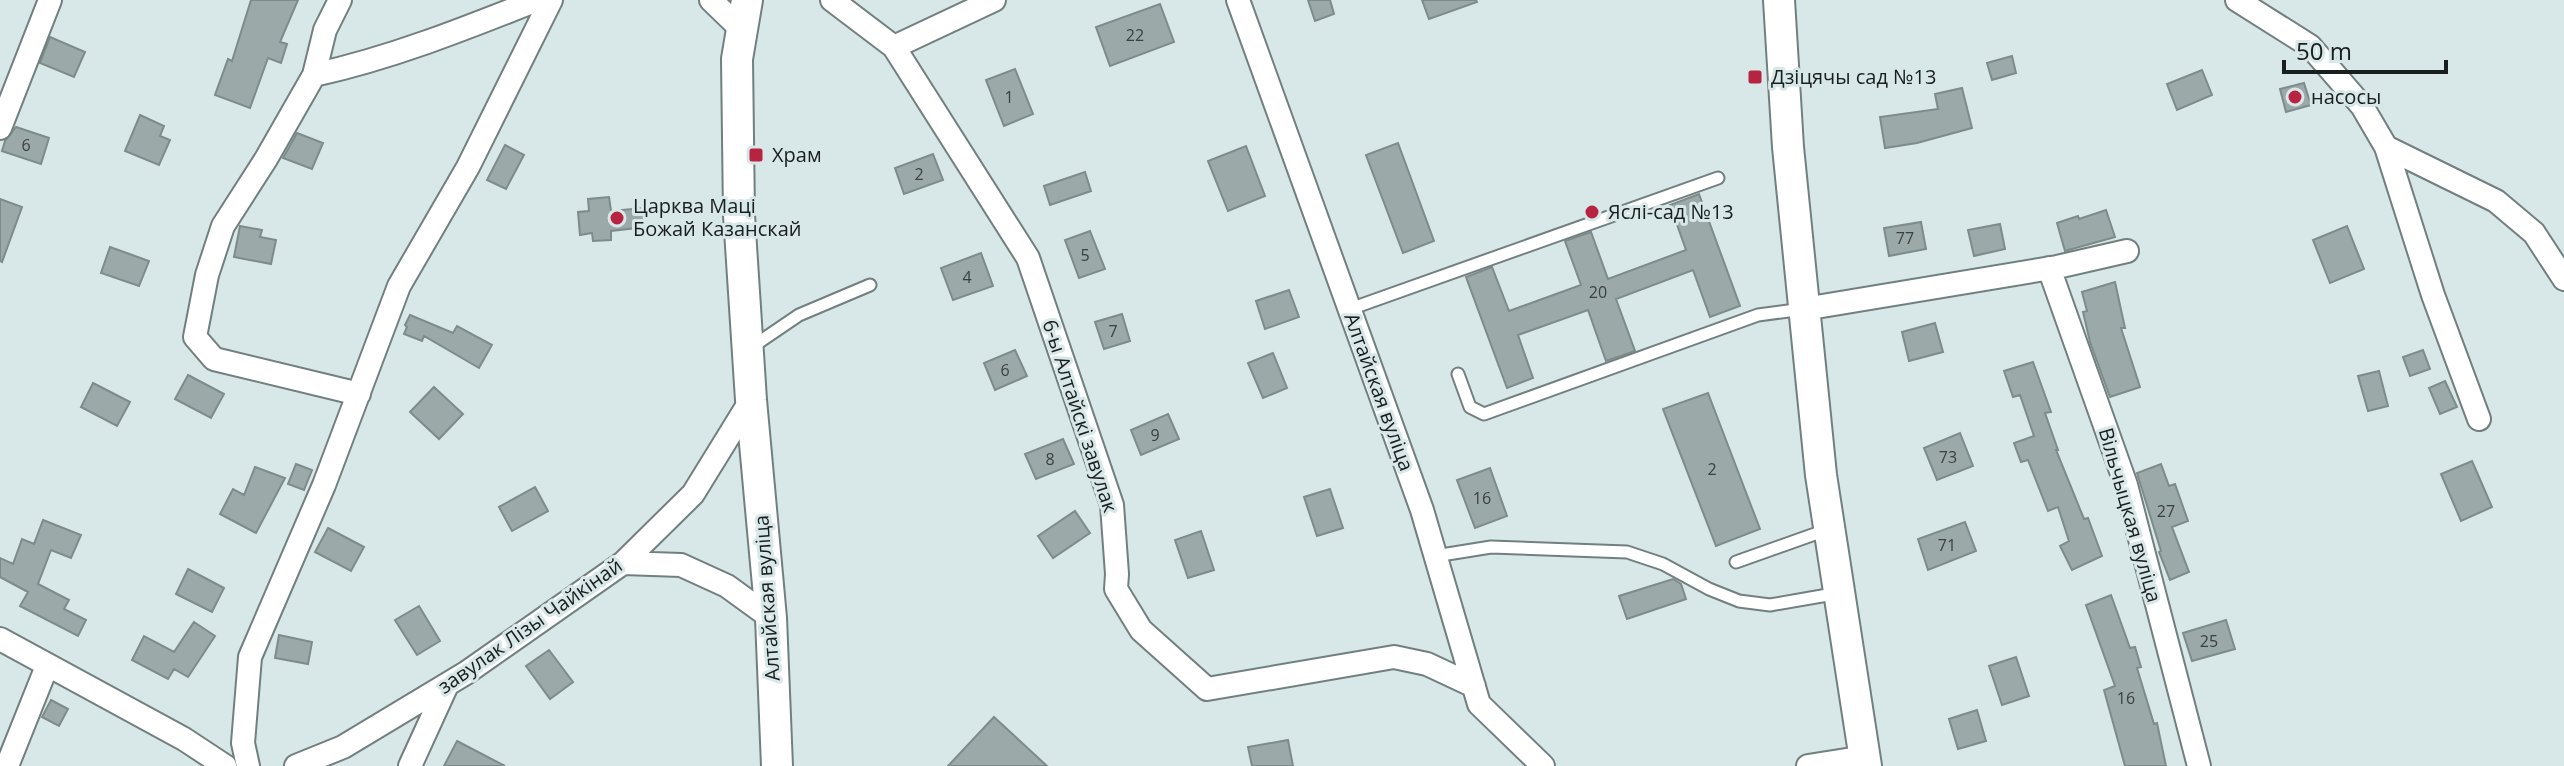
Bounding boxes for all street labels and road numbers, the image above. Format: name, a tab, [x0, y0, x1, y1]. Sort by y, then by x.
street label: Алтайская вуліца	[1338, 309, 1421, 475]
street label: 6-ы Алтайскі завулак	[1037, 316, 1125, 516]
street label: Вільчыцкая вуліца	[2093, 424, 2168, 605]
street label: Алтайская вуліца	[747, 514, 786, 682]
street label: завулак Лізы Чайкінай	[432, 552, 627, 700]

